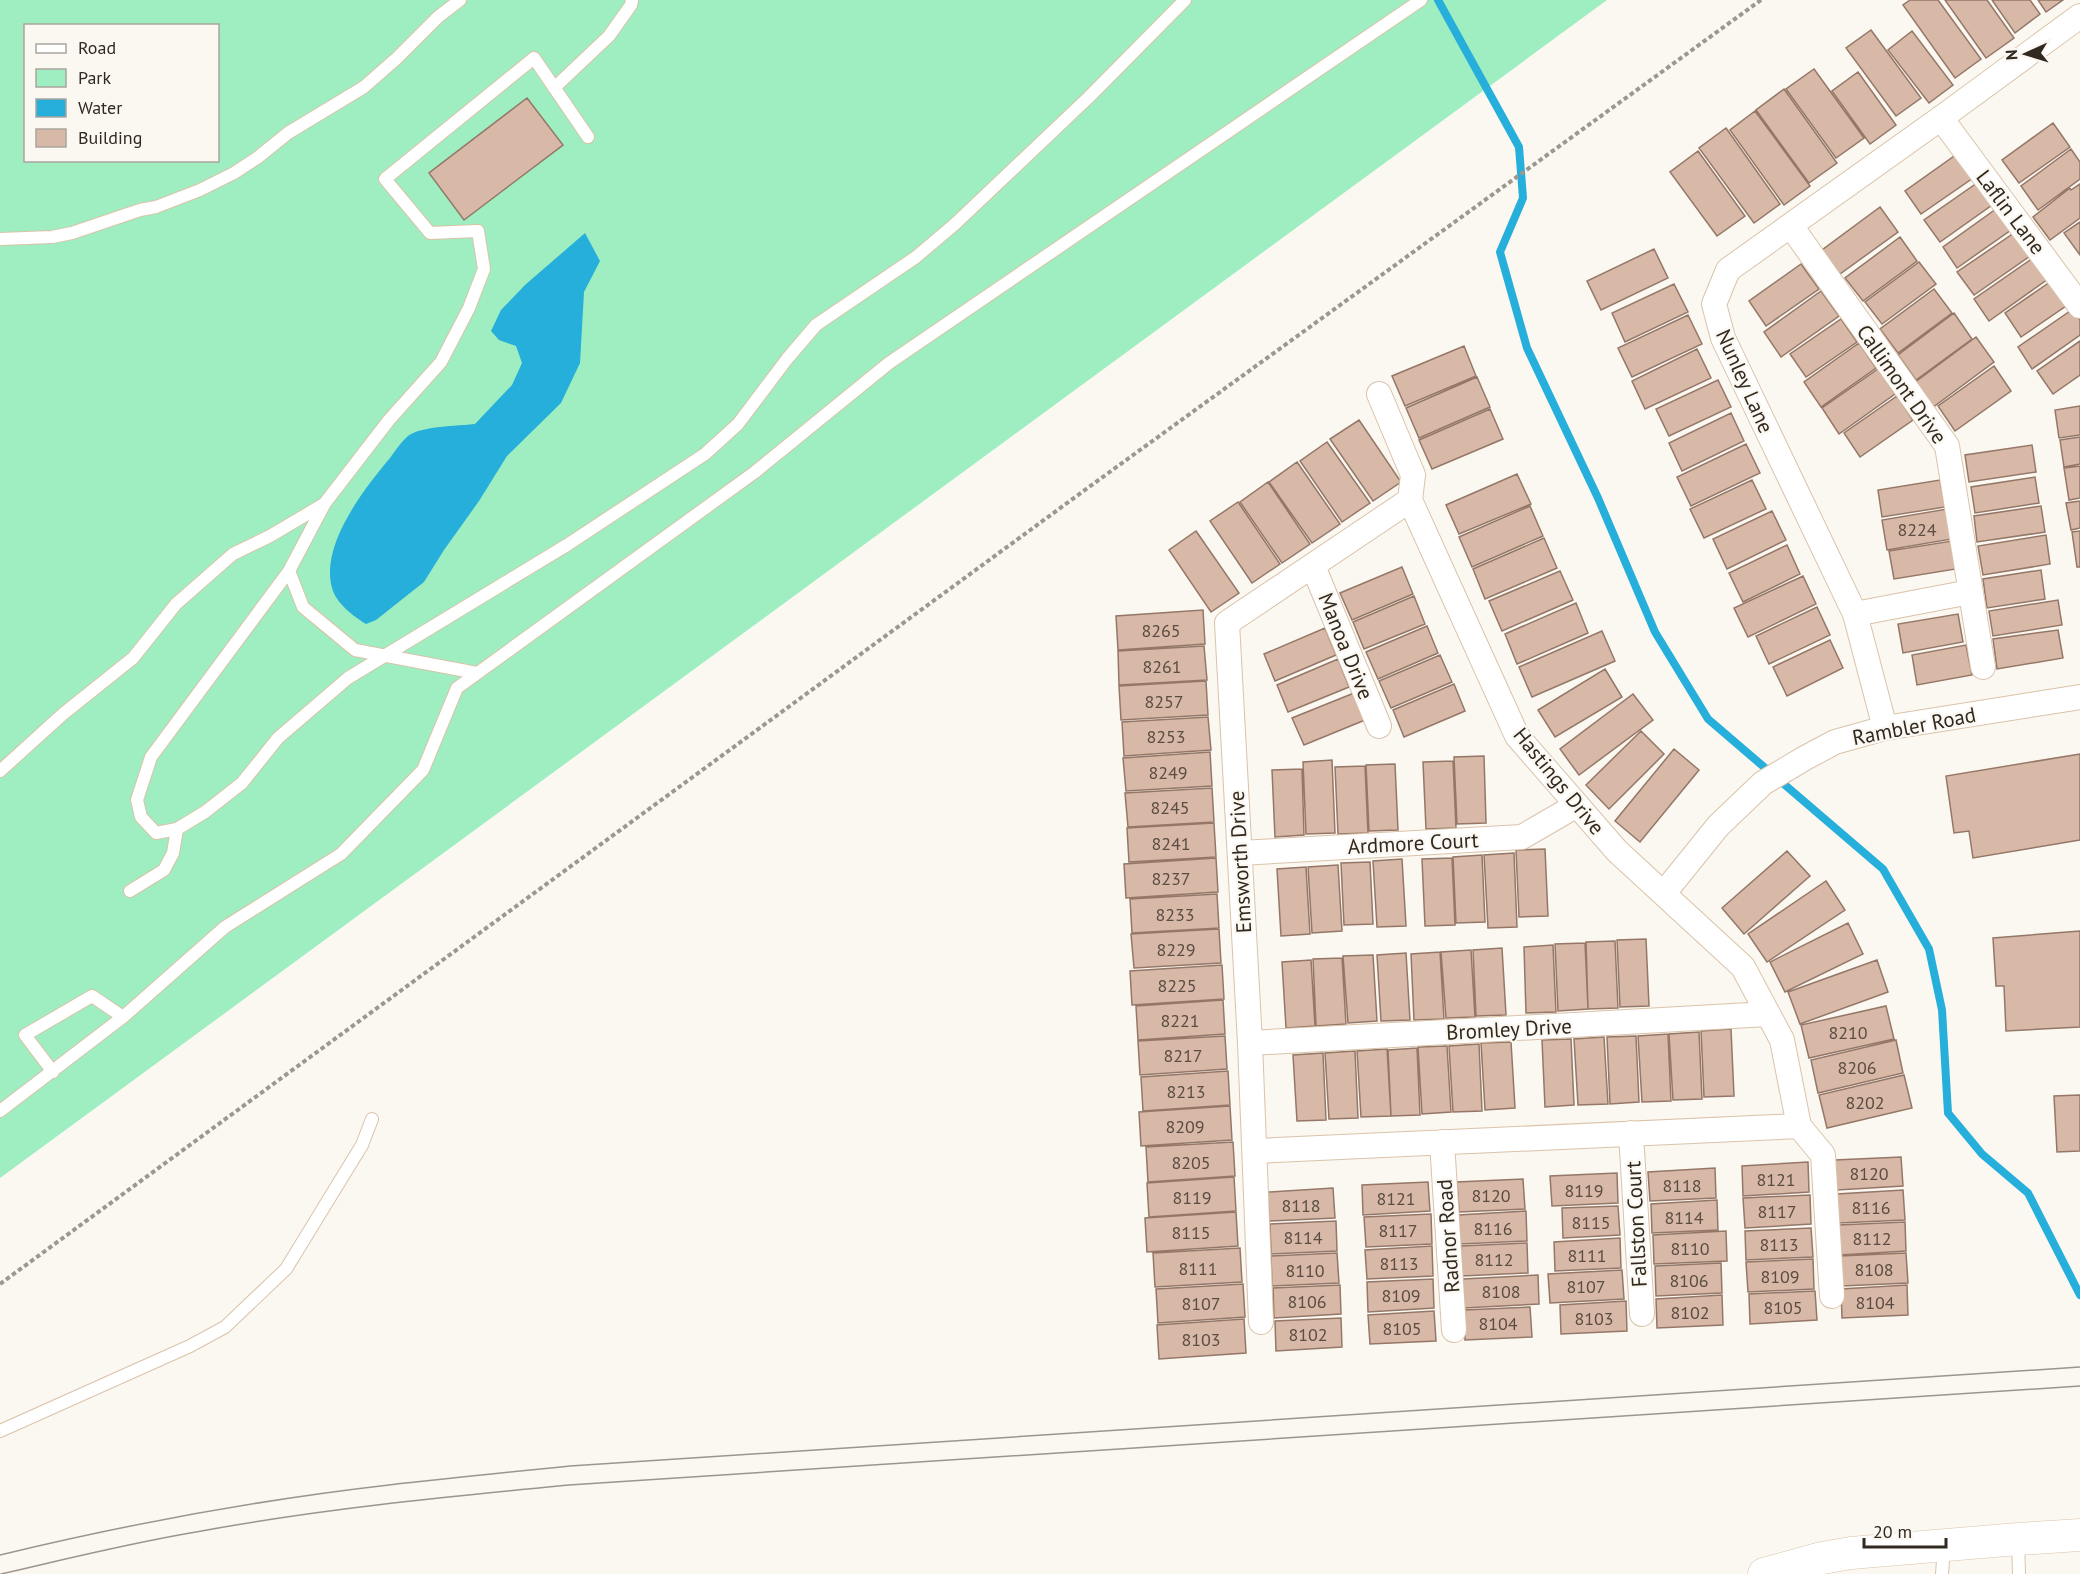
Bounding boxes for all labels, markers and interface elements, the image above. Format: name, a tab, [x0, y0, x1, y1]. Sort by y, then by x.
legend	[24, 24, 219, 162]
north arrow	[1996, 24, 2056, 84]
text: Road	[78, 36, 116, 59]
text: N	[2001, 49, 2021, 61]
text: Park	[78, 66, 111, 89]
text: Water	[78, 96, 122, 119]
text: Building	[78, 126, 142, 149]
street label: Laflin Lane	[1970, 164, 2052, 260]
street label: Callimont Drive	[1851, 319, 1953, 449]
street label: Nunley Lane	[1710, 325, 1780, 437]
house number: 8224	[1897, 518, 1937, 541]
street label: Manoa Drive	[1312, 589, 1380, 703]
house number: 8265	[1141, 619, 1181, 642]
house number: 8261	[1142, 655, 1182, 678]
house number: 8257	[1144, 690, 1184, 713]
street label: Rambler Road	[1850, 701, 1978, 751]
street label: Hastings Drive	[1507, 722, 1611, 840]
house number: 8253	[1146, 725, 1186, 748]
house number: 8249	[1148, 761, 1188, 784]
street label: Emsworth Drive	[1223, 790, 1257, 934]
house number: 8245	[1150, 796, 1190, 819]
street label: Ardmore Court	[1347, 826, 1479, 860]
house number: 8241	[1151, 832, 1191, 855]
house number: 8237	[1151, 867, 1191, 890]
house number: 8233	[1155, 903, 1195, 926]
house number: 8229	[1156, 938, 1196, 961]
house number: 8225	[1157, 974, 1197, 997]
house number: 8221	[1160, 1009, 1200, 1032]
street label: Bromley Drive	[1446, 1012, 1572, 1046]
house number: 8210	[1828, 1021, 1868, 1044]
house number: 8217	[1163, 1044, 1203, 1067]
house number: 8206	[1837, 1056, 1877, 1079]
house number: 8213	[1166, 1080, 1206, 1103]
house number: 8202	[1845, 1091, 1885, 1114]
house number: 8209	[1165, 1115, 1205, 1138]
house number: 8205	[1171, 1151, 1211, 1174]
street label: Fallston Court	[1619, 1160, 1653, 1288]
house number: 8120	[1849, 1162, 1889, 1185]
house number: 8121	[1756, 1168, 1796, 1191]
house number: 8118	[1662, 1174, 1702, 1197]
street label: Radnor Road	[1431, 1178, 1465, 1294]
house number: 8119	[1564, 1179, 1604, 1202]
house number: 8120	[1471, 1184, 1511, 1207]
house number: 8119	[1172, 1186, 1212, 1209]
house number: 8121	[1376, 1187, 1416, 1210]
house number: 8118	[1281, 1194, 1321, 1217]
house number: 8116	[1851, 1196, 1891, 1219]
house number: 8117	[1757, 1200, 1797, 1223]
house number: 8114	[1664, 1206, 1704, 1229]
house number: 8115	[1571, 1211, 1611, 1234]
house number: 8116	[1473, 1217, 1513, 1240]
house number: 8117	[1378, 1219, 1418, 1242]
house number: 8115	[1171, 1221, 1211, 1244]
house number: 8114	[1283, 1226, 1323, 1249]
house number: 8112	[1852, 1227, 1892, 1250]
house number: 8113	[1759, 1233, 1799, 1256]
house number: 8110	[1670, 1237, 1710, 1260]
house number: 8111	[1567, 1244, 1607, 1267]
house number: 8112	[1474, 1248, 1514, 1271]
house number: 8113	[1379, 1252, 1419, 1275]
house number: 8111	[1178, 1257, 1218, 1280]
house number: 8108	[1854, 1258, 1894, 1281]
house number: 8110	[1285, 1259, 1325, 1282]
house number: 8109	[1760, 1265, 1800, 1288]
house number: 8106	[1669, 1269, 1709, 1292]
house number: 8107	[1566, 1275, 1606, 1298]
house number: 8108	[1481, 1280, 1521, 1303]
house number: 8109	[1381, 1284, 1421, 1307]
house number: 8106	[1287, 1290, 1327, 1313]
house number: 8104	[1855, 1291, 1895, 1314]
house number: 8107	[1181, 1292, 1221, 1315]
house number: 8105	[1763, 1296, 1803, 1319]
house number: 8102	[1670, 1301, 1710, 1324]
house number: 8103	[1574, 1307, 1614, 1330]
house number: 8104	[1478, 1312, 1518, 1335]
house number: 8105	[1382, 1317, 1422, 1340]
house number: 8102	[1288, 1323, 1328, 1346]
house number: 8103	[1181, 1328, 1221, 1351]
scale bar	[1864, 1511, 1946, 1549]
text: 20 m	[1873, 1520, 1912, 1543]

